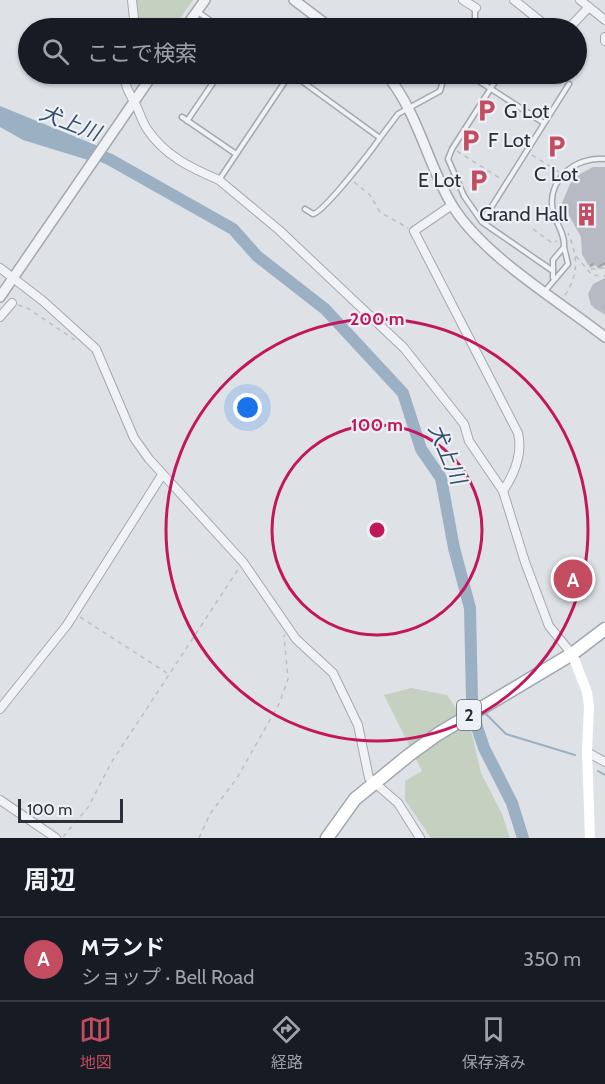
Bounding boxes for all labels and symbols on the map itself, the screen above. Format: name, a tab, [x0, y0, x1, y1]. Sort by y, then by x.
parking icon: G Lot	[473, 98, 499, 124]
place label: G Lot	[504, 99, 550, 123]
water label: 犬上川	[36, 100, 106, 146]
parking icon: F Lot	[457, 127, 483, 153]
place label: F Lot	[488, 128, 531, 152]
parking icon: C Lot	[543, 133, 569, 159]
place label: C Lot	[534, 162, 578, 186]
parking icon: E Lot	[466, 167, 492, 193]
place label: E Lot	[418, 168, 461, 192]
building icon: Grand Hall	[573, 201, 599, 227]
place label: Grand Hall	[479, 202, 568, 226]
text: 200 m	[350, 308, 404, 330]
your location	[233, 393, 262, 422]
text: 100 m	[351, 414, 403, 436]
water label: 犬上川	[424, 420, 472, 490]
centre of rings	[367, 520, 387, 540]
pin: A	[554, 556, 592, 602]
road number: 2	[457, 700, 481, 730]
scale bar	[18, 796, 123, 824]

